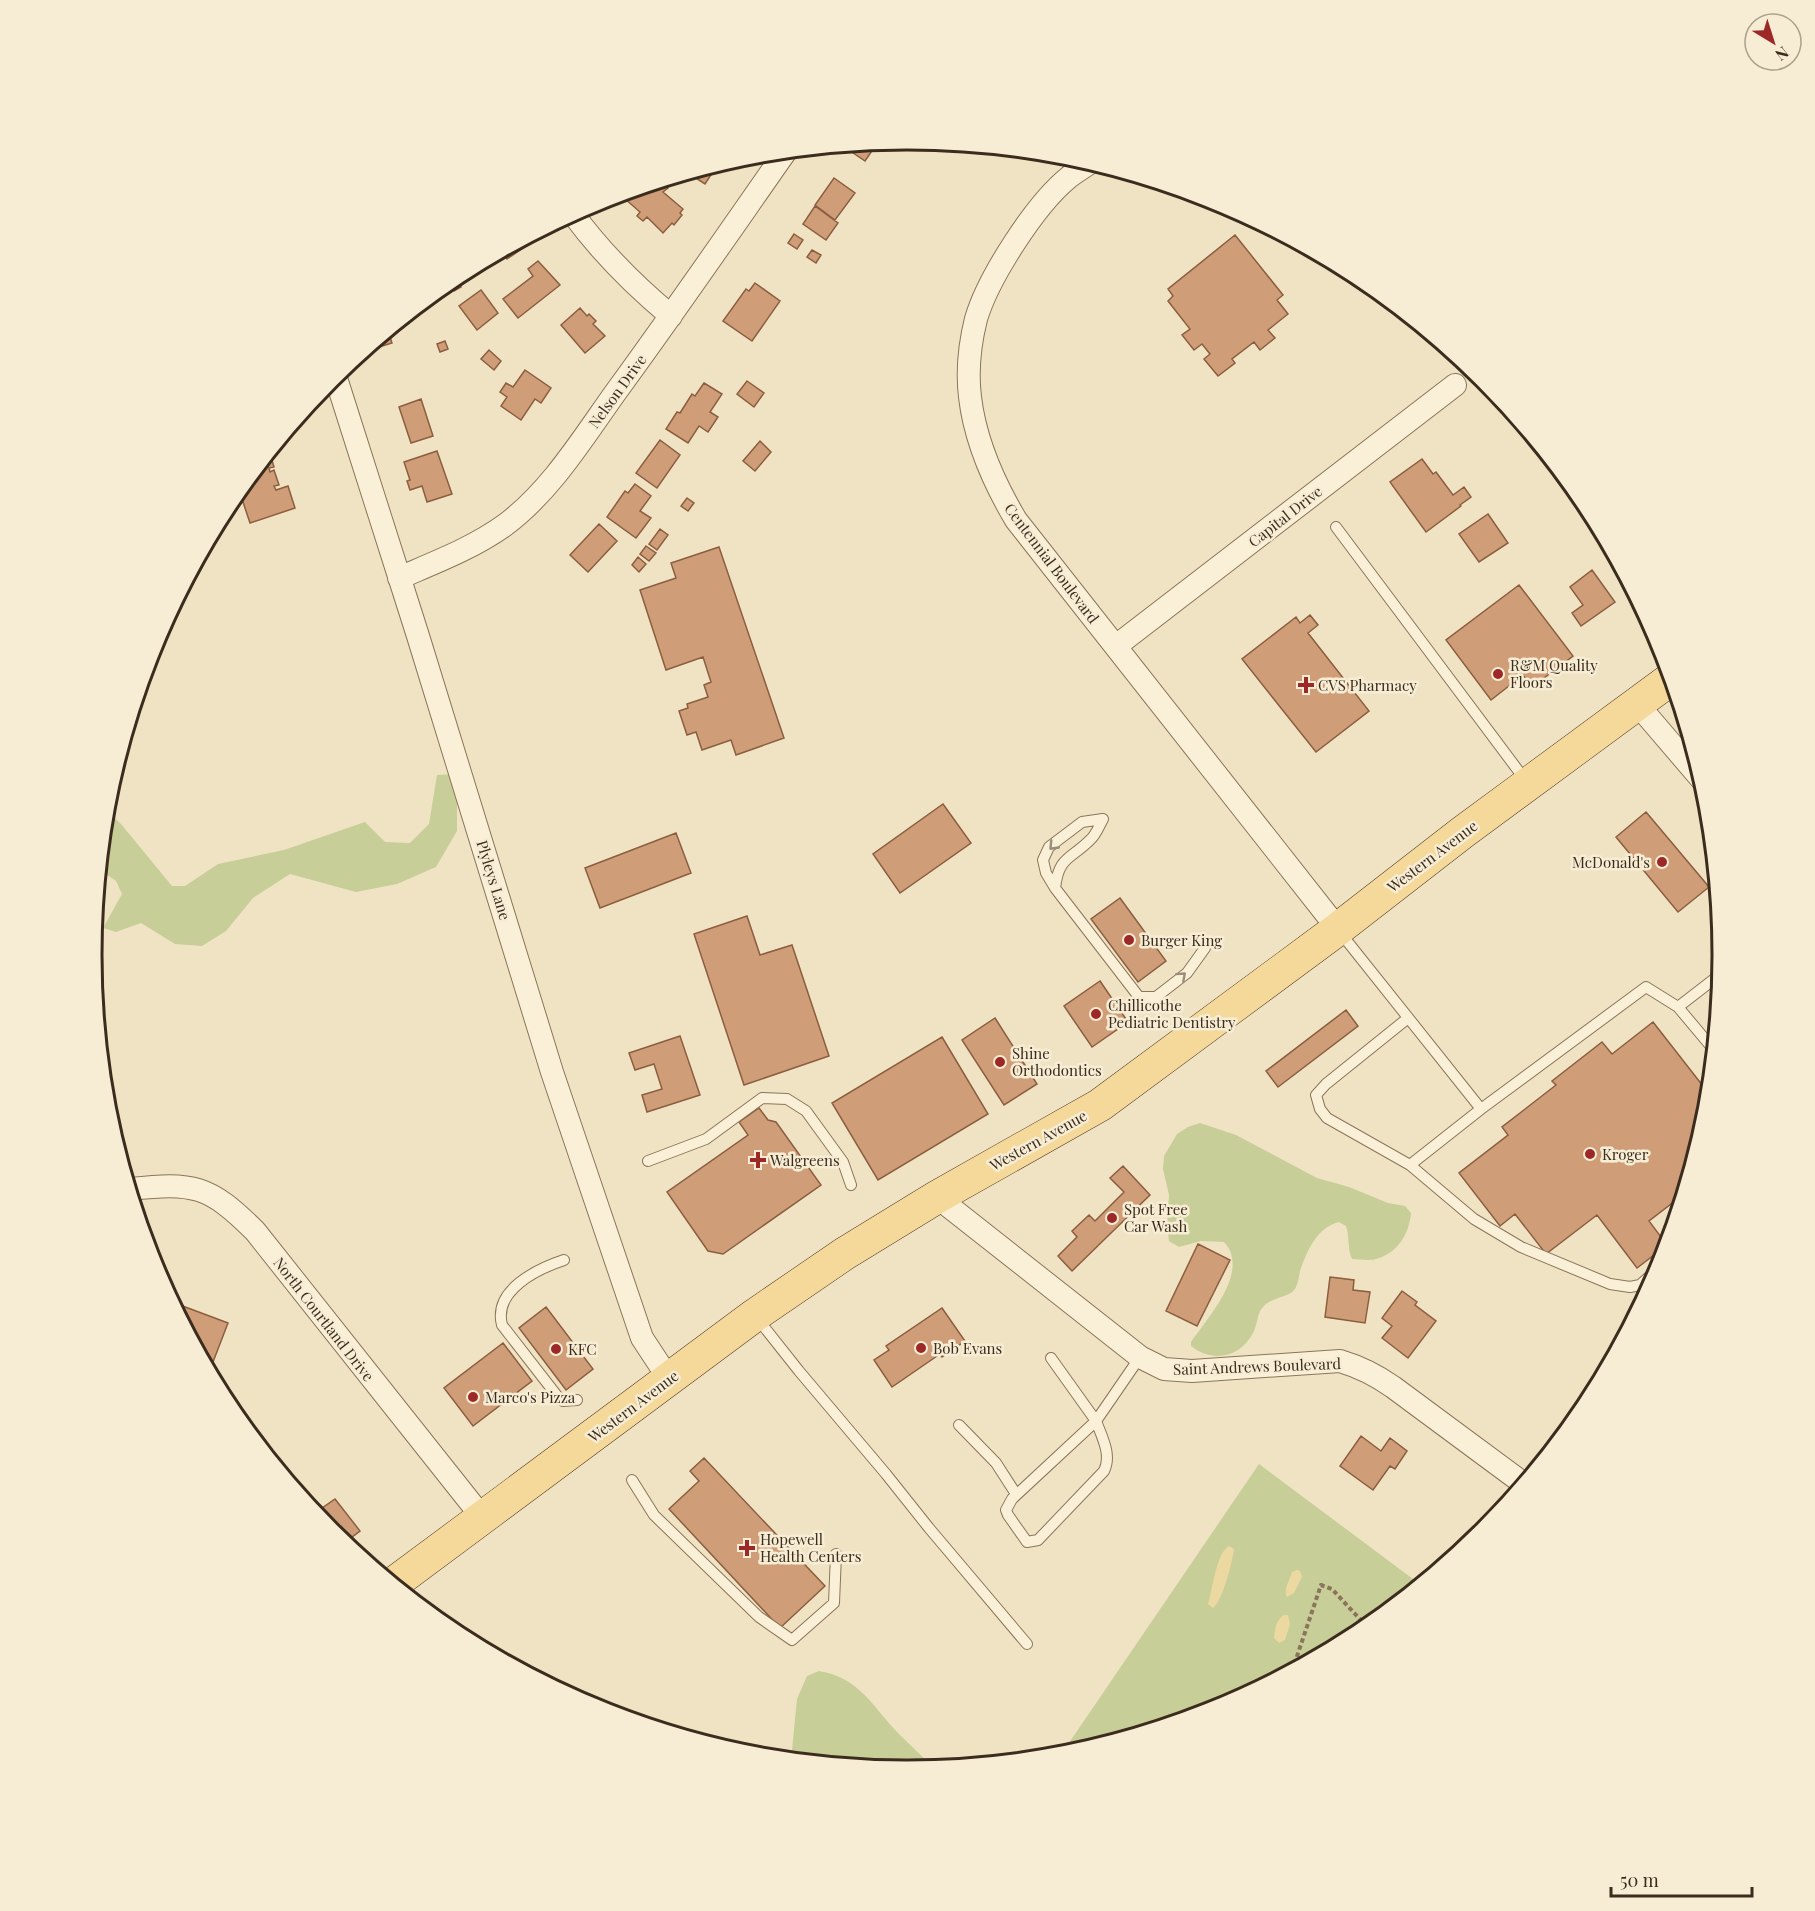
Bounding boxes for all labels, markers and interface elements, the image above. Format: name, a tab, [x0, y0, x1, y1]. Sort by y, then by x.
north arrow	[1743, 12, 1803, 72]
text: N	[1771, 42, 1794, 66]
street label: Nelson Drive	[583, 350, 651, 432]
street label: Capital Drive	[1244, 481, 1326, 551]
street label: Centennial Boulevard	[1000, 499, 1104, 627]
place label: R&M Quality Floors	[1510, 655, 1598, 692]
marker: R&M Quality Floors	[1491, 667, 1505, 681]
place label: CVS Pharmacy	[1318, 675, 1417, 695]
marker: CVS Pharmacy	[1299, 678, 1313, 692]
street label: Western Avenue	[1382, 815, 1481, 897]
street label: Plyleys Lane	[472, 838, 516, 922]
one-way arrow	[1049, 839, 1060, 849]
place label: McDonald's	[1572, 852, 1650, 872]
marker: McDonald's	[1655, 855, 1669, 869]
place label: Burger King	[1141, 930, 1222, 950]
marker: Burger King	[1122, 933, 1136, 947]
one-way arrow	[1175, 972, 1186, 983]
place label: Chillicothe Pediatric Dentistry	[1108, 995, 1236, 1032]
marker: Chillicothe Pediatric Dentistry	[1089, 1007, 1103, 1021]
place label: Shine Orthodontics	[1012, 1043, 1102, 1080]
marker: Shine Orthodontics	[993, 1055, 1007, 1069]
street label: Western Avenue	[985, 1105, 1090, 1175]
place label: Kroger	[1602, 1144, 1649, 1164]
marker: Kroger	[1583, 1147, 1597, 1161]
place label: Walgreens	[769, 1150, 840, 1170]
marker: Walgreens	[751, 1153, 765, 1167]
place label: Spot Free Car Wash	[1124, 1199, 1188, 1236]
marker: Spot Free Car Wash	[1105, 1211, 1119, 1225]
street label: North Courtland Drive	[269, 1253, 379, 1385]
place label: Bob Evans	[933, 1338, 1002, 1358]
place label: KFC	[568, 1339, 597, 1359]
marker: Bob Evans	[914, 1341, 928, 1355]
marker: KFC	[549, 1342, 563, 1356]
street label: Saint Andrews Boulevard	[1173, 1353, 1342, 1379]
street label: Western Avenue	[583, 1365, 682, 1447]
place label: Marco's Pizza	[485, 1387, 576, 1407]
marker: Marco's Pizza	[466, 1390, 480, 1404]
place label: Hopewell Health Centers	[760, 1529, 861, 1566]
marker: Hopewell Health Centers	[738, 1539, 756, 1557]
scale bar	[1611, 1860, 1752, 1898]
text: 50 m	[1620, 1868, 1659, 1892]

